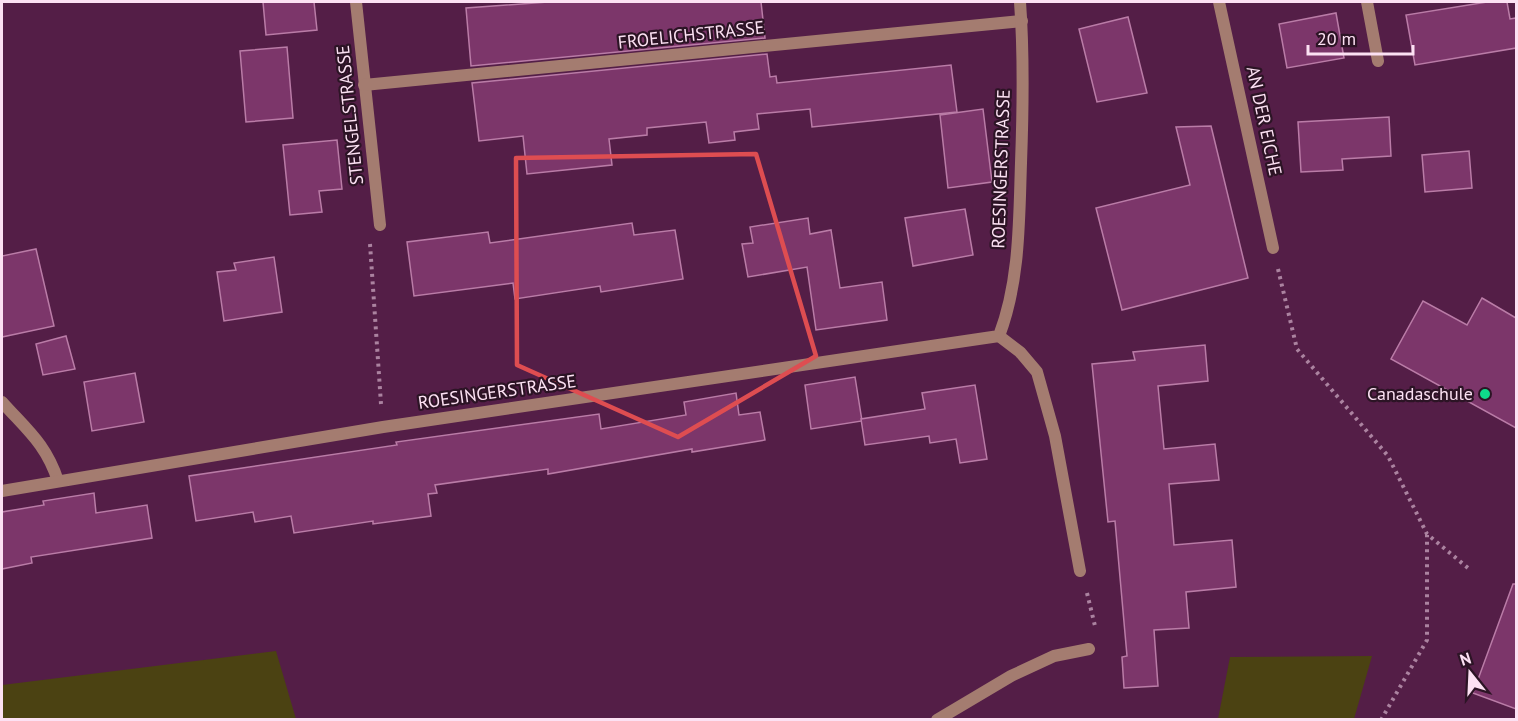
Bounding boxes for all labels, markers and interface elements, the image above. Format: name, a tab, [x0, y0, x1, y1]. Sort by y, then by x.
street label: FROELICHSTRASSE	[617, 15, 765, 54]
scale bar	[1308, 18, 1413, 56]
text: 20 m	[1317, 27, 1356, 50]
street label: STENGELSTRASSE	[331, 44, 368, 186]
street label: AN DER EICHE	[1242, 64, 1287, 178]
street label: ROESINGERSTRASSE	[986, 89, 1015, 249]
street label: ROESINGERSTRASSE	[416, 369, 577, 414]
place label: Canadaschule	[1367, 382, 1473, 405]
marker: Canadaschule	[1478, 387, 1492, 401]
north arrow	[1440, 643, 1500, 703]
text: N	[1457, 648, 1473, 670]

